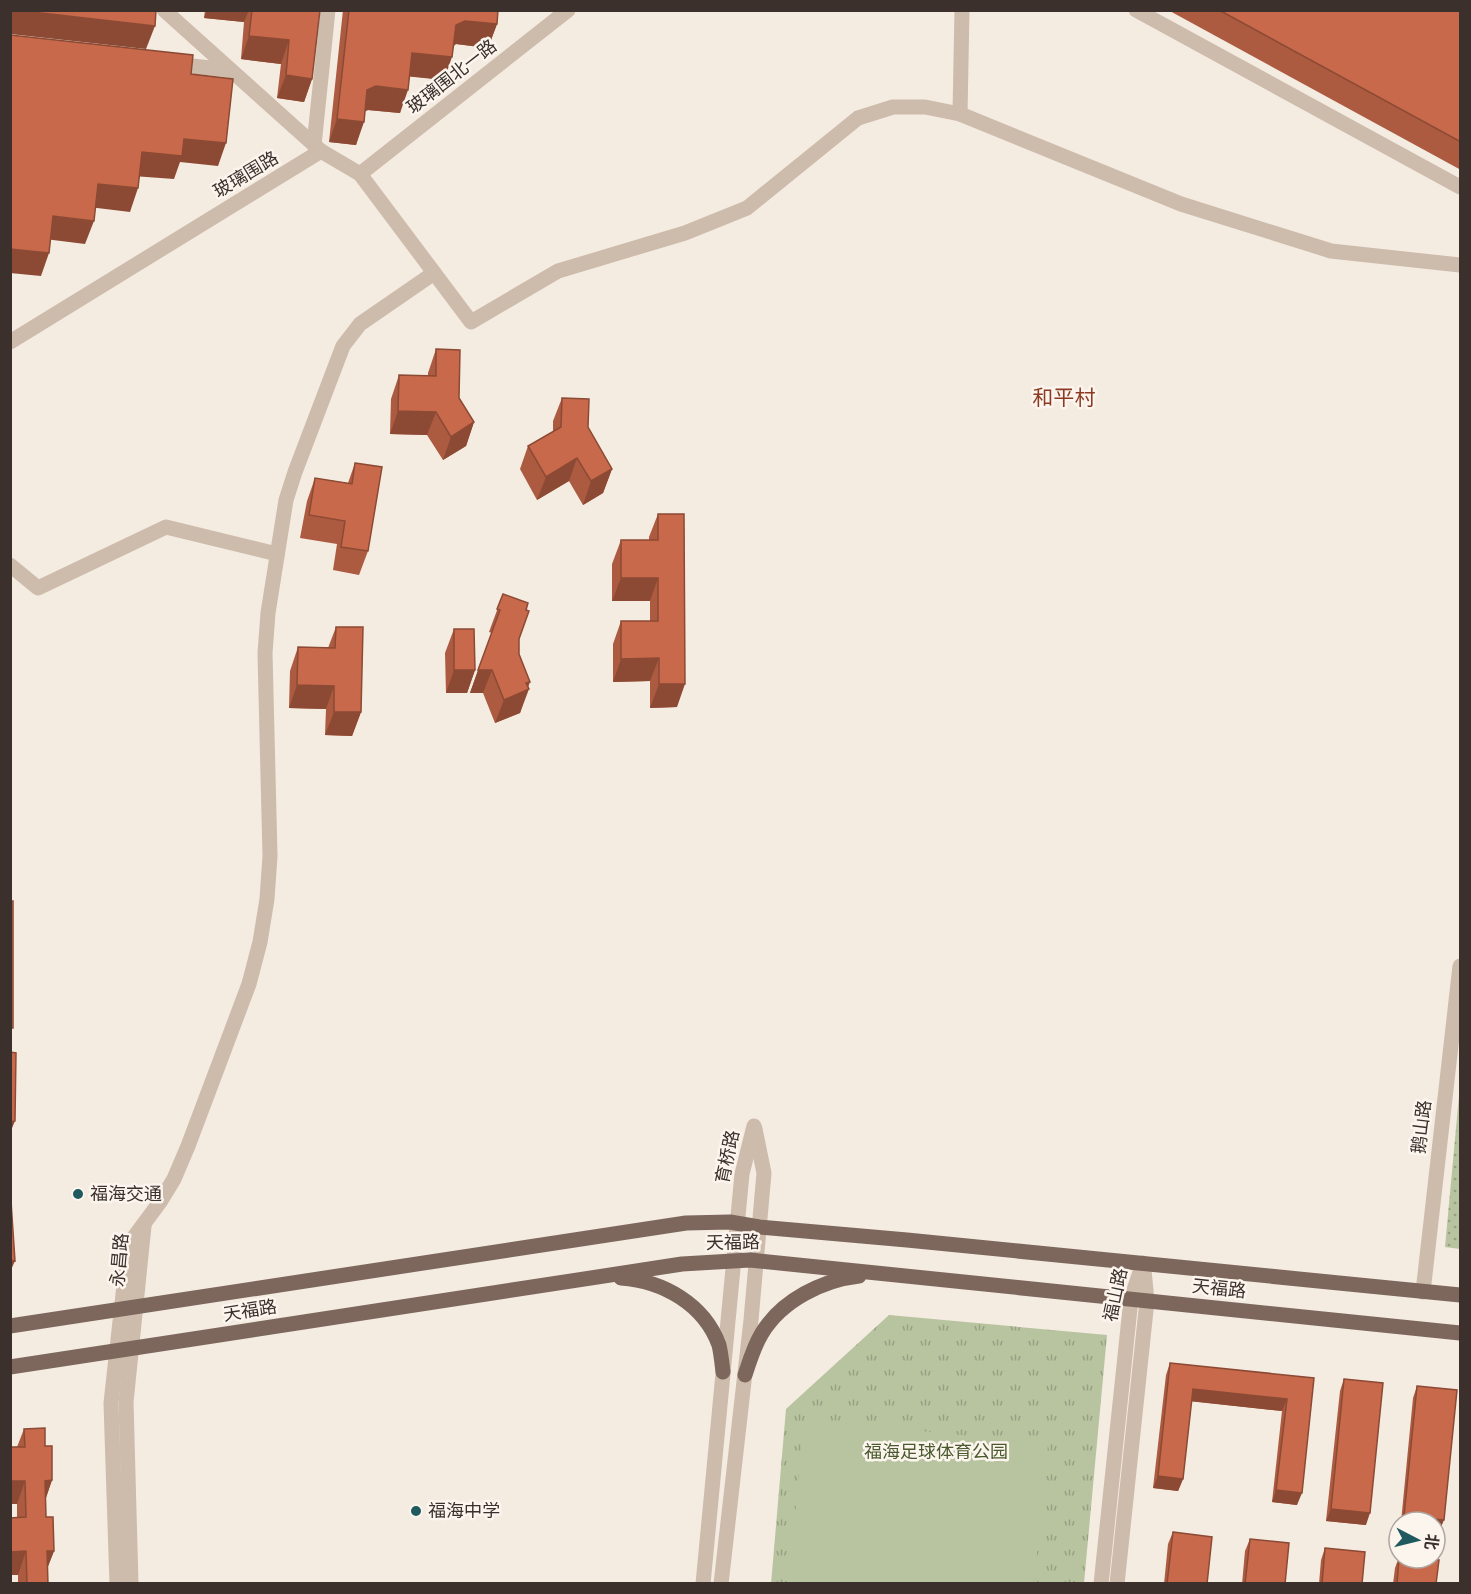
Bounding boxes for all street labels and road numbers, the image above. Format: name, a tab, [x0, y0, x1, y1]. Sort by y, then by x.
street label: 玻璃围北一路	[402, 34, 502, 120]
street label: 玻璃围路	[209, 146, 283, 204]
street label: 鹅山路	[1406, 1099, 1438, 1155]
street label: 育桥路	[710, 1128, 746, 1186]
street label: 天福路	[706, 1230, 760, 1256]
street label: 永昌路	[105, 1232, 135, 1288]
street label: 福山路	[1098, 1266, 1134, 1324]
street label: 天福路	[1191, 1274, 1247, 1304]
street label: 天福路	[221, 1294, 279, 1328]

